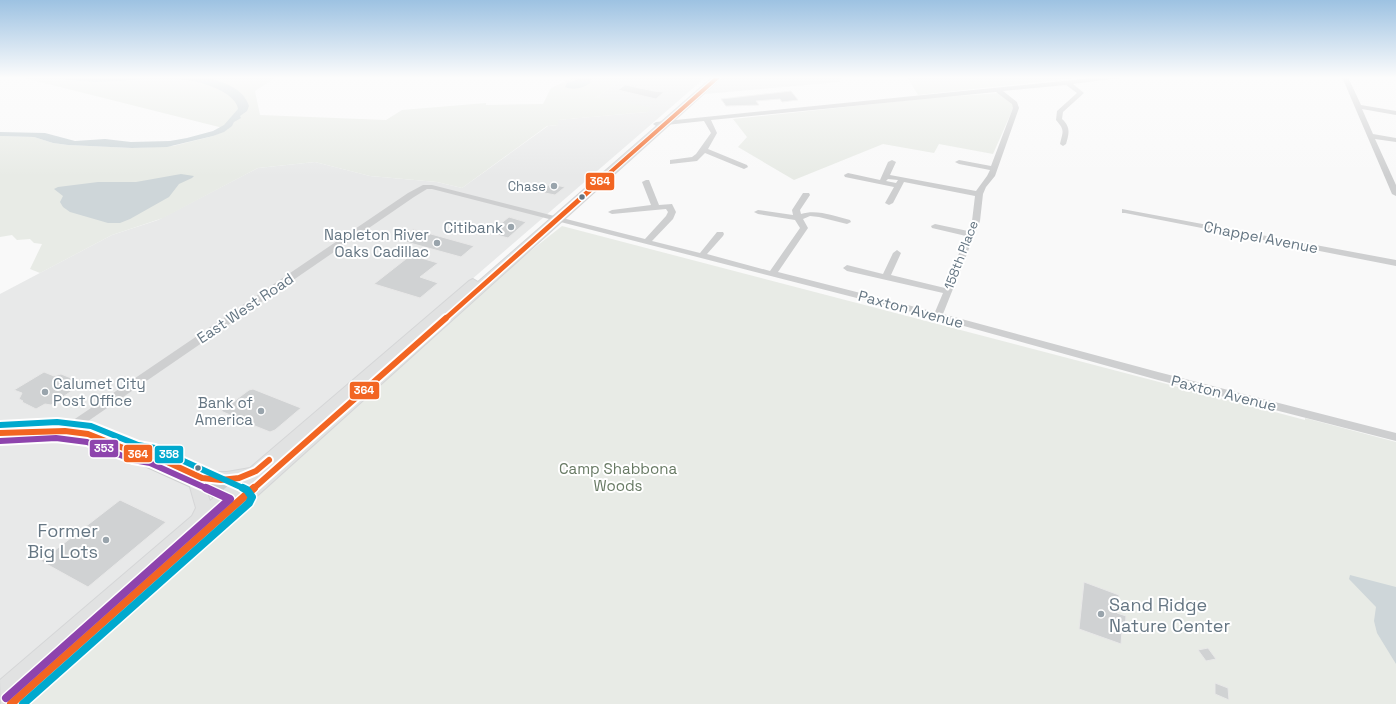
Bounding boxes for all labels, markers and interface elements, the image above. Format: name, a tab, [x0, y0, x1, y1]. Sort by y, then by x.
line badge: 364	[585, 172, 615, 191]
text: 364	[590, 174, 610, 188]
place label: Chase	[508, 178, 546, 195]
marker: Chase	[549, 181, 559, 191]
unlabelled marker	[577, 192, 587, 202]
street label: Chappel Avenue	[1202, 217, 1320, 257]
place label: Citibank	[444, 218, 503, 237]
street label: 158th Place	[940, 218, 982, 292]
marker: Citibank	[506, 222, 516, 232]
place label: Napleton River Oaks Cadillac	[324, 225, 429, 261]
marker: Napleton River Oaks Cadillac	[432, 238, 442, 248]
street label: East West Road	[193, 269, 297, 347]
street label: Paxton Avenue	[856, 286, 966, 332]
street label: Paxton Avenue	[1169, 371, 1279, 415]
place label: Calumet City Post Office	[53, 374, 146, 410]
line badge: 364	[349, 381, 380, 400]
text: 364	[354, 383, 374, 397]
marker: Calumet City Post Office	[40, 387, 50, 397]
place label: Bank of America	[195, 393, 253, 429]
marker: Bank of America	[256, 406, 266, 416]
line badge: 353	[89, 439, 119, 458]
text: 353	[94, 441, 114, 455]
line badge: 364	[123, 444, 153, 463]
line badge: 358	[154, 445, 184, 464]
text: 364	[128, 447, 148, 461]
text: 358	[159, 447, 179, 461]
park label: Camp Shabbona Woods	[559, 459, 677, 495]
unlabelled marker	[193, 463, 203, 473]
place label: Former Big Lots	[27, 519, 98, 563]
marker: Former Big Lots	[101, 535, 111, 545]
place label: Sand Ridge Nature Center	[1109, 593, 1230, 637]
marker: Sand Ridge Nature Center	[1096, 609, 1106, 619]

